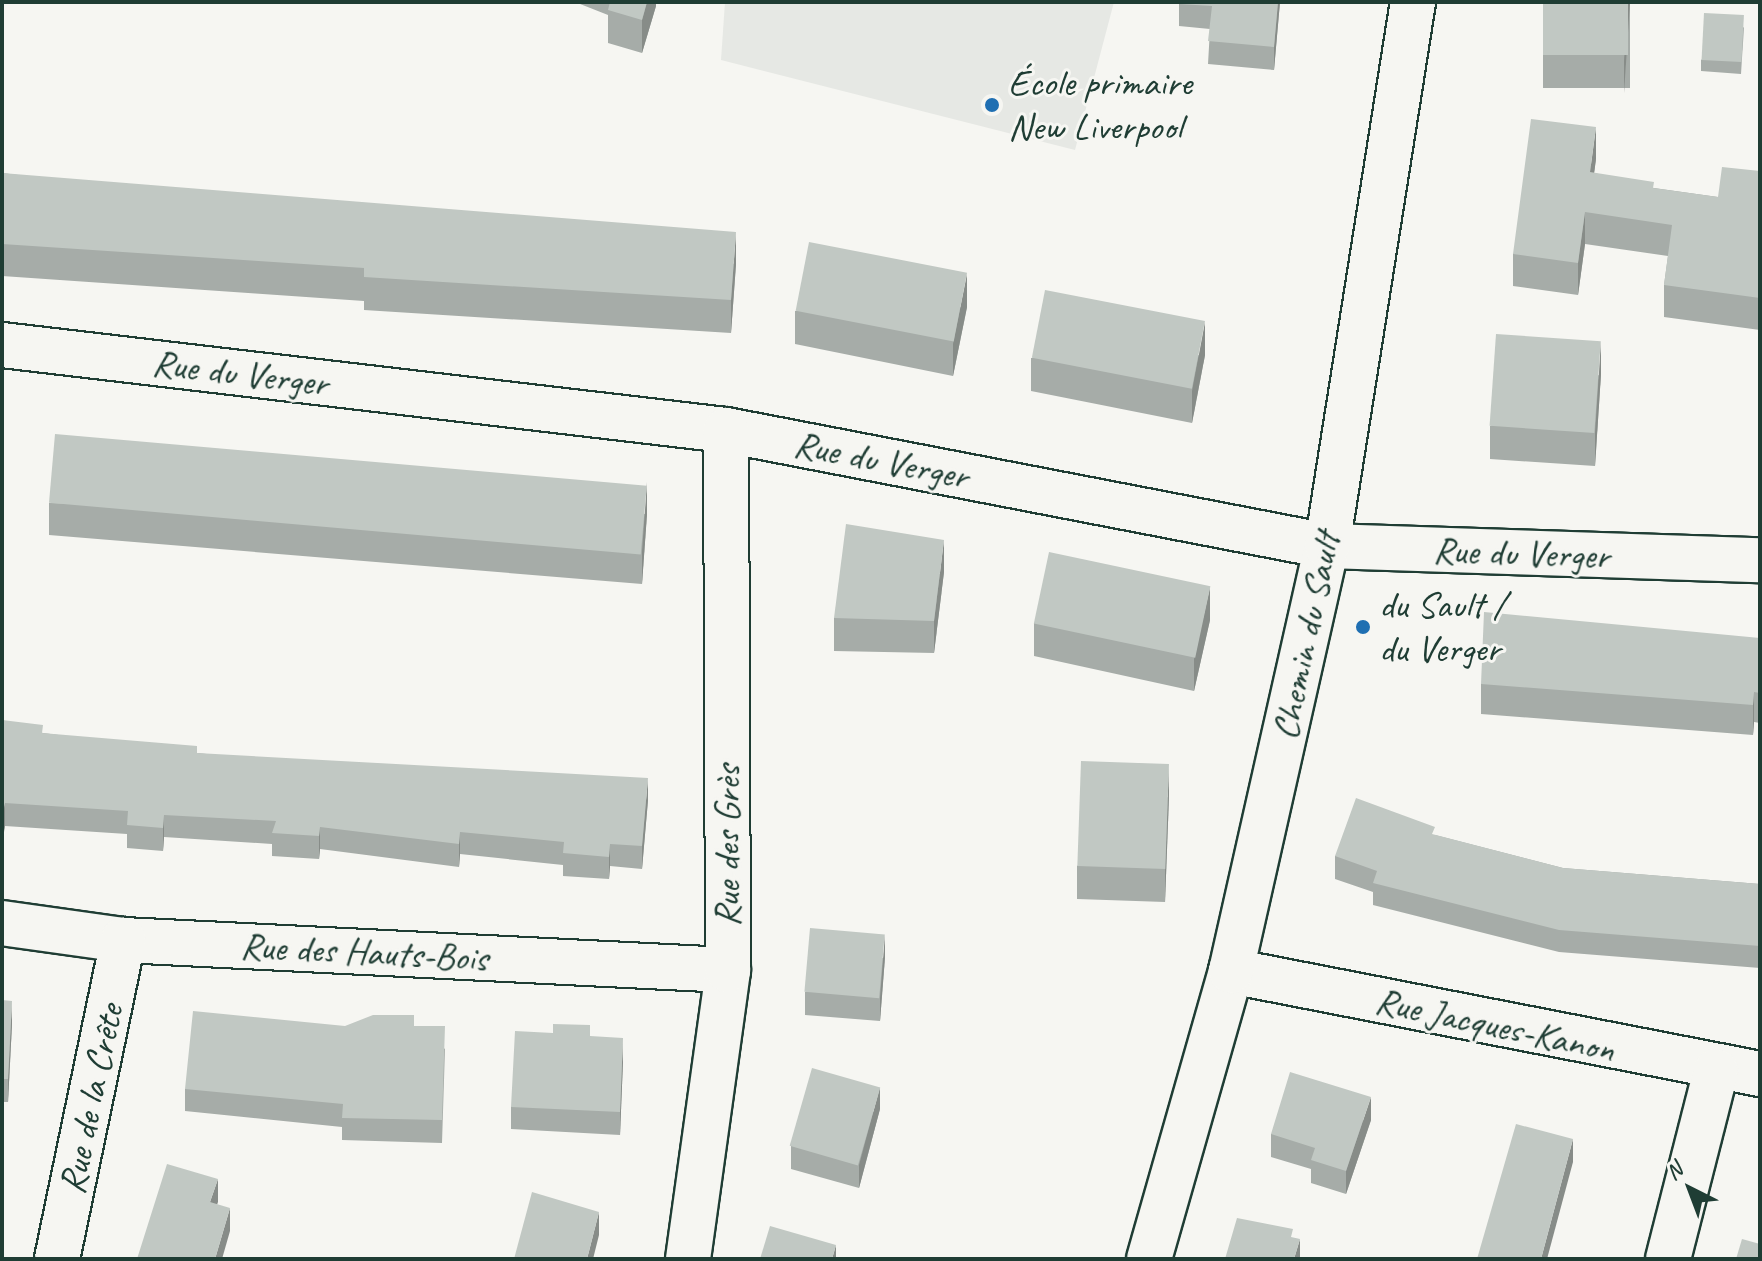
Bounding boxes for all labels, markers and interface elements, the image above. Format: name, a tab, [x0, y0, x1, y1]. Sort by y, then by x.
place label: École primaire New Liverpool	[1008, 60, 1188, 150]
marker: École primaire New Liverpool	[983, 96, 1001, 114]
street label: Rue du Verger	[150, 340, 330, 406]
street label: Rue du Verger	[790, 421, 972, 499]
street label: Rue du Verger	[1432, 527, 1610, 579]
street label: Chemin du Sault	[1262, 528, 1350, 744]
place label: du Sault / du Verger	[1379, 582, 1506, 672]
marker: du Sault / du Verger	[1354, 618, 1372, 636]
street label: Rue des Grès	[704, 765, 750, 927]
street label: Rue des Hauts-Bois	[239, 923, 489, 981]
street label: Rue Jacques-Kanon	[1371, 977, 1619, 1073]
street label: Rue de la Crête	[49, 1000, 133, 1198]
north arrow	[1650, 1149, 1730, 1229]
text: N	[1660, 1156, 1688, 1186]

